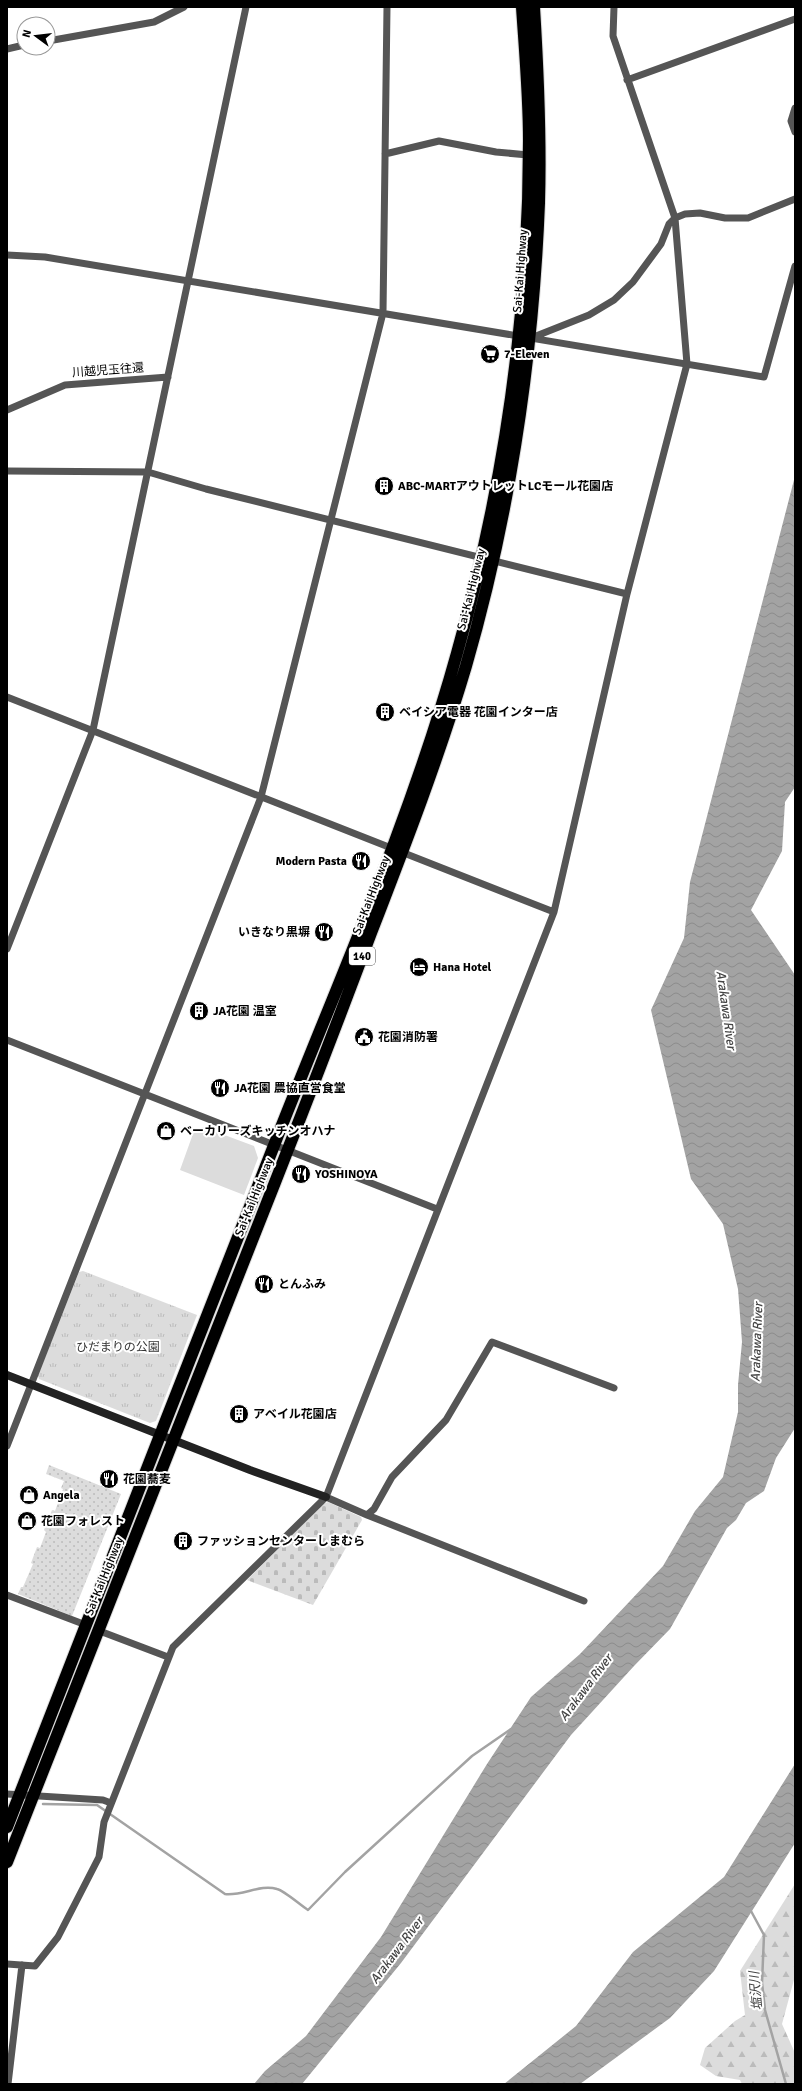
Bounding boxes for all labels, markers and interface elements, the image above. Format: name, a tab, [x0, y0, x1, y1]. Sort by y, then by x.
north arrow	[16, 16, 56, 56]
text: N	[20, 28, 34, 39]
street label: Sai-Kai Highway	[510, 228, 531, 313]
supermarket icon: 7-Eleven	[479, 343, 501, 365]
place label: 7-Eleven	[504, 347, 550, 362]
street label: 川越児玉往還	[72, 361, 144, 380]
building icon: ABC-MARTアウトレットLCモール花園店	[373, 475, 395, 497]
place label: ABC-MARTアウトレットLCモール花園店	[398, 479, 613, 494]
street label: Sai-Kai Highway	[454, 546, 489, 631]
building icon: ベイシア電器 花園インター店	[374, 701, 396, 723]
place label: ベイシア電器 花園インター店	[399, 705, 558, 720]
restaurant icon: Modern Pasta	[350, 850, 372, 872]
street label: Sai-Kai Highway	[350, 853, 394, 937]
place label: Modern Pasta	[275, 854, 347, 869]
restaurant icon: いきなり黒塀	[313, 921, 335, 943]
place label: いきなり黒塀	[238, 925, 310, 940]
road number: 140	[349, 947, 375, 965]
hotel icon: Hana Hotel	[408, 956, 430, 978]
place label: Hana Hotel	[433, 960, 492, 975]
water label: Arakawa River	[713, 970, 740, 1053]
building icon: JA花園 温室	[188, 1000, 210, 1022]
place label: JA花園 温室	[213, 1004, 277, 1019]
public building icon: 花園消防署	[353, 1026, 375, 1048]
place label: 花園消防署	[378, 1030, 438, 1045]
restaurant icon: JA花園 農協直営食堂	[209, 1077, 231, 1099]
place label: JA花園 農協直営食堂	[234, 1081, 346, 1096]
shop icon: ベーカリーズキッチンオハナ	[155, 1120, 177, 1142]
place label: ベーカリーズキッチンオハナ	[180, 1124, 335, 1139]
street label: Sai-Kai Highway	[232, 1155, 277, 1239]
restaurant icon: YOSHINOYA	[290, 1163, 312, 1185]
place label: YOSHINOYA	[314, 1167, 378, 1182]
restaurant icon: とんふみ	[253, 1273, 275, 1295]
place label: とんふみ	[278, 1277, 326, 1292]
water label: Arakawa River	[748, 1300, 766, 1382]
park label: ひだまりの公園	[76, 1340, 160, 1355]
building icon: アベイル花園店	[228, 1403, 250, 1425]
place label: アベイル花園店	[253, 1407, 337, 1422]
restaurant icon: 花園蕎麦	[98, 1468, 120, 1490]
place label: 花園蕎麦	[123, 1472, 171, 1487]
shop icon: Angela	[18, 1484, 40, 1506]
place label: Angela	[43, 1488, 80, 1503]
shop icon: 花園フォレスト	[16, 1510, 38, 1532]
place label: 花園フォレスト	[41, 1514, 125, 1529]
building icon: ファッションセンターしまむら	[172, 1530, 194, 1552]
street label: Sai-Kai Highway	[82, 1534, 127, 1618]
place label: ファッションセンターしまむら	[197, 1534, 365, 1549]
water label: Arakawa River	[556, 1649, 617, 1724]
water label: Arakawa River	[367, 1912, 428, 1987]
water label: 塩沢川	[746, 1969, 766, 2011]

